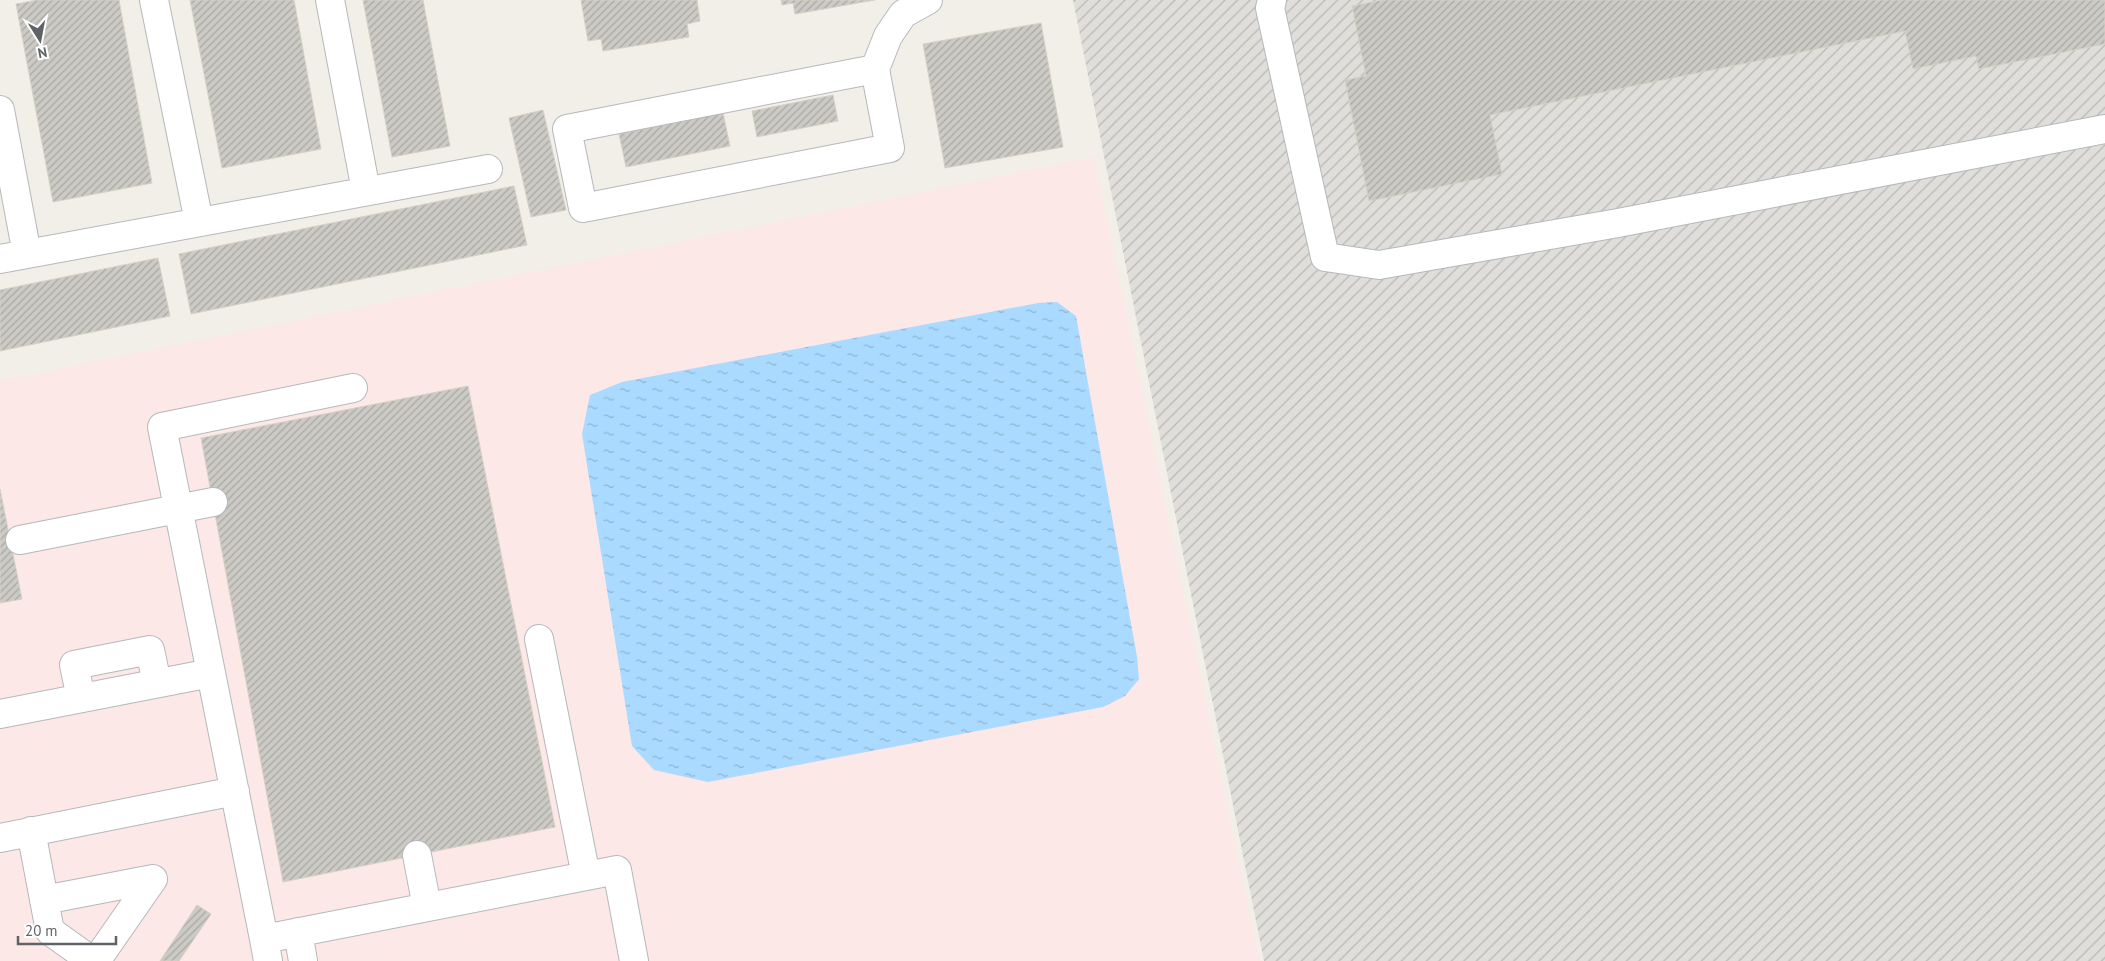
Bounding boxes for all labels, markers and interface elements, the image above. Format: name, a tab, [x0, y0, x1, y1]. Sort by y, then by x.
north arrow	[15, 15, 65, 65]
text: N	[36, 43, 49, 62]
scale bar	[18, 914, 115, 946]
text: 20 m	[25, 921, 58, 940]

